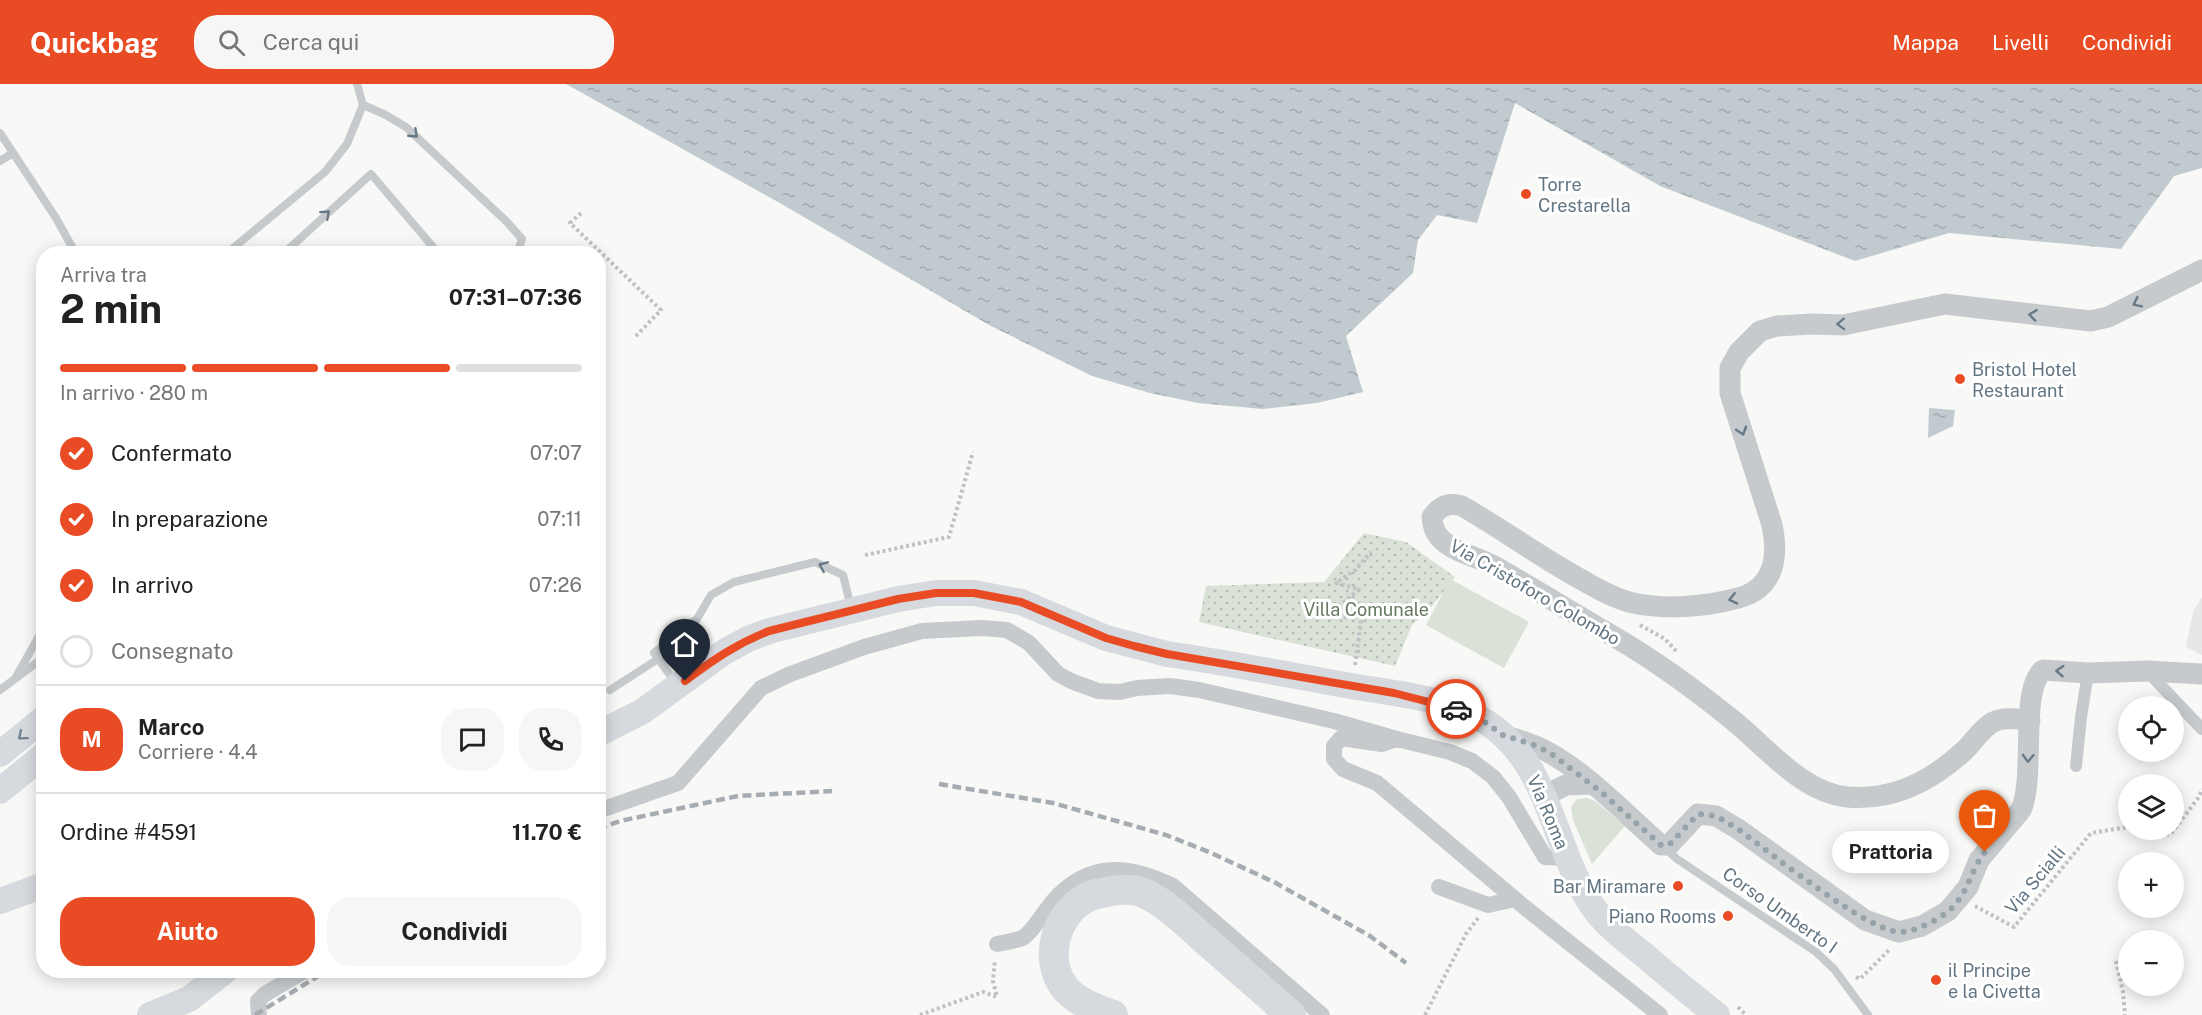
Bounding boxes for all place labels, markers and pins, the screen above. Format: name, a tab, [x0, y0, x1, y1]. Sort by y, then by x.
place label: Torre Crestarella	[1538, 174, 1631, 216]
marker: Torre Crestarella	[1519, 187, 1533, 201]
place label: Bristol Hotel Restaurant	[1972, 359, 2077, 401]
marker: Bristol Hotel Restaurant	[1953, 372, 1967, 386]
pin	[659, 619, 710, 681]
pin	[1959, 790, 2010, 852]
callout: Prattoria	[1832, 831, 1949, 873]
place label: Bar Miramare	[1553, 876, 1666, 897]
marker: Bar Miramare	[1671, 879, 1685, 893]
place label: Piano Rooms	[1608, 906, 1716, 927]
marker: Piano Rooms	[1721, 909, 1735, 923]
place label: il Principe e la Civetta	[1948, 960, 2041, 1002]
marker: il Principe e la Civetta	[1929, 973, 1943, 987]

